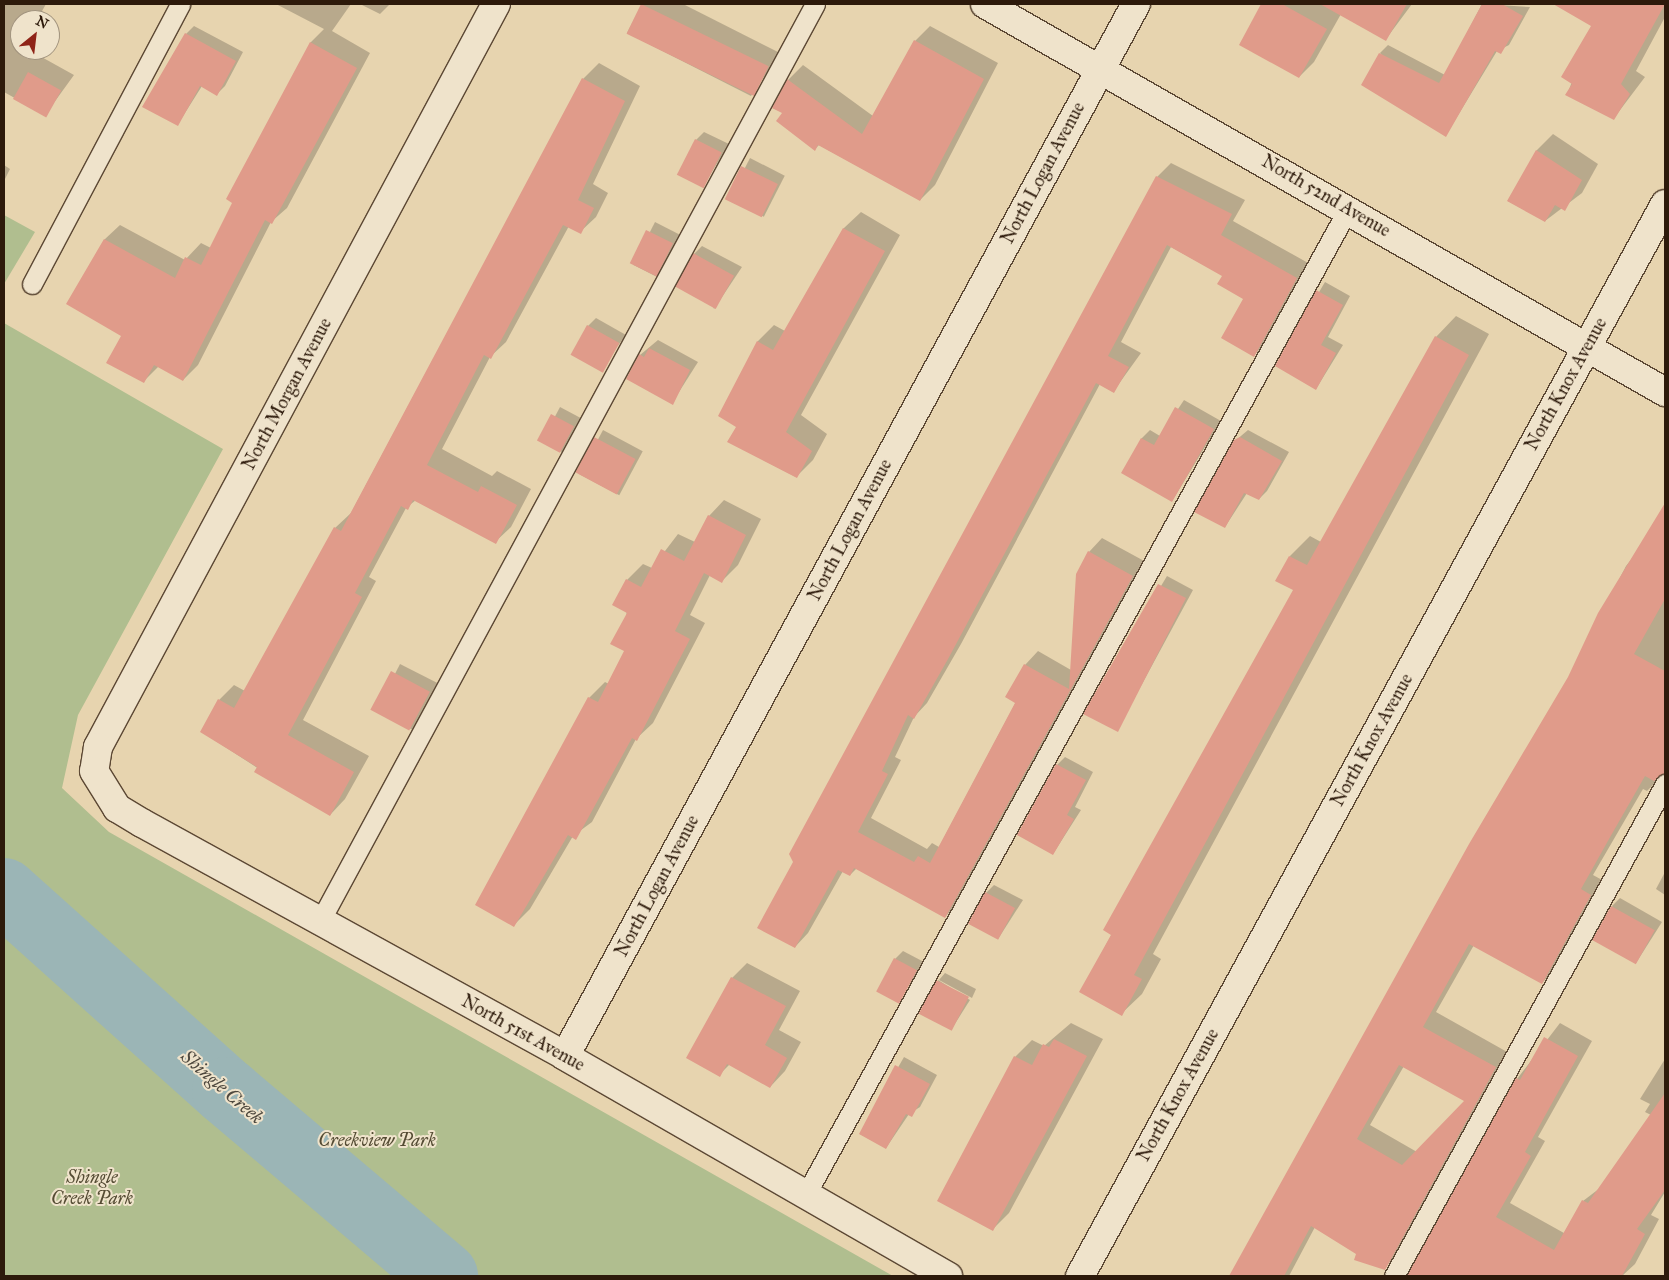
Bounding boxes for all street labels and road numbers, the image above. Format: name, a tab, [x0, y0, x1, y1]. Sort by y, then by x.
street label: North Logan Avenue	[997, 99, 1089, 247]
street label: North 52nd Avenue	[1258, 150, 1394, 242]
street label: North Morgan Avenue	[238, 314, 336, 474]
street label: North Knox Avenue	[1521, 314, 1611, 454]
street label: North Logan Avenue	[804, 456, 896, 604]
street label: North Knox Avenue	[1327, 670, 1417, 810]
street label: North Logan Avenue	[611, 812, 703, 960]
street label: North 51st Avenue	[458, 990, 588, 1076]
street label: North Knox Avenue	[1133, 1025, 1223, 1165]

